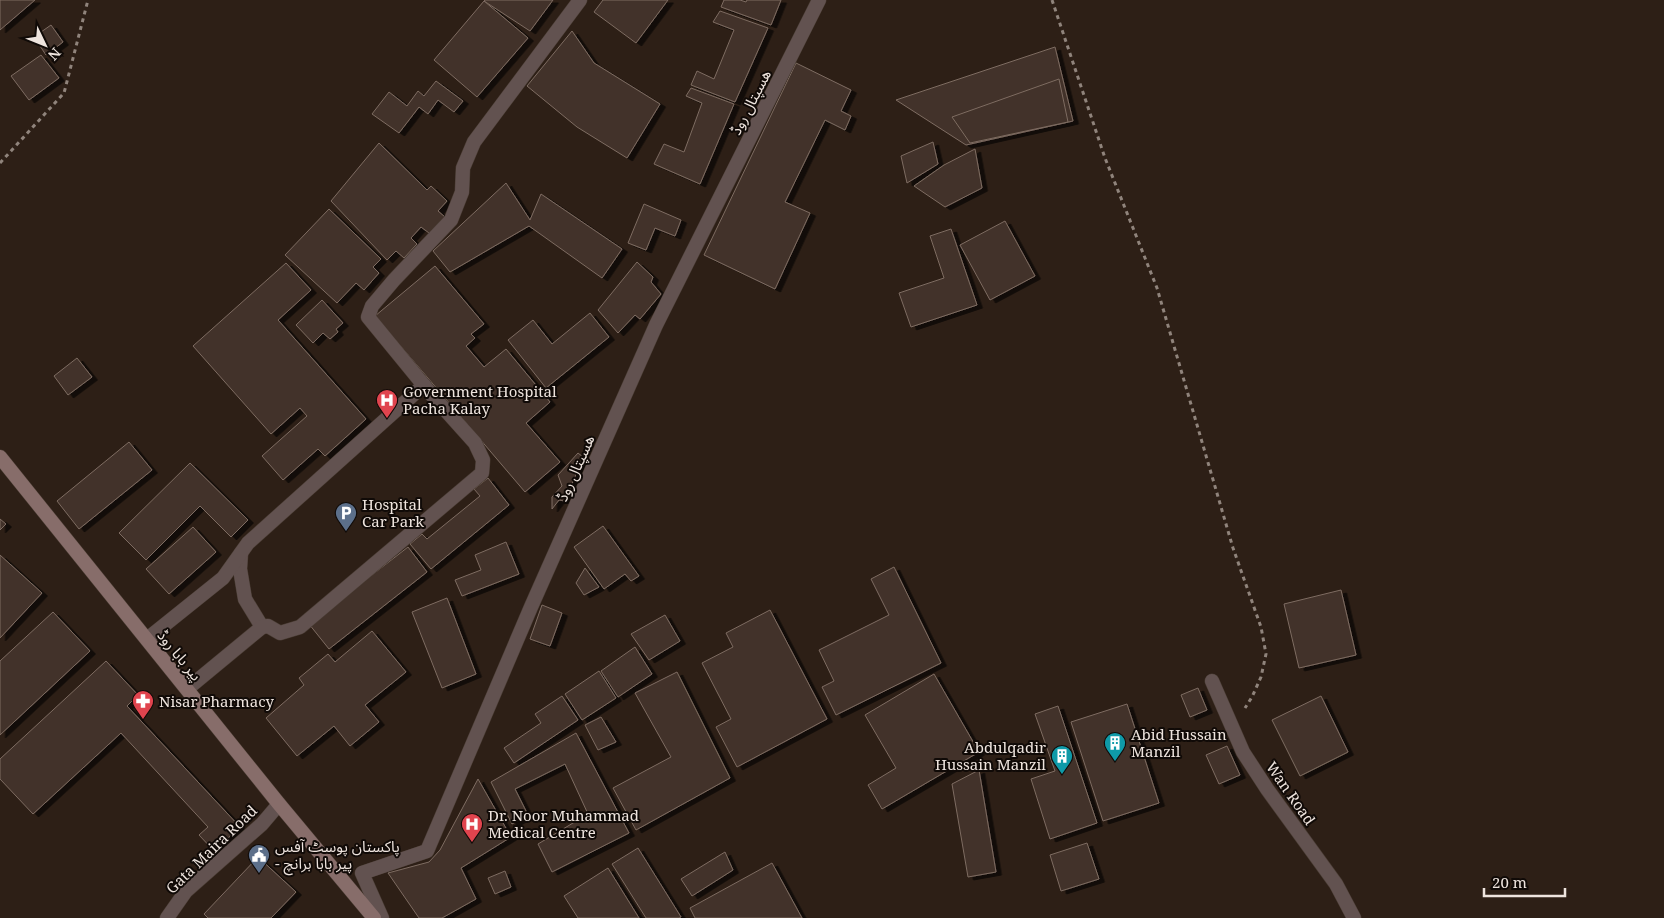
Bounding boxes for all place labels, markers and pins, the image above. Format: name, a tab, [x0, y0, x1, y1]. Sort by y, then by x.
place label: Government Hospital Pacha Kalay	[403, 381, 557, 418]
hospital icon: Government Hospital Pacha Kalay	[375, 388, 399, 419]
place label: Hospital Car Park	[362, 494, 424, 531]
parking icon: Hospital Car Park	[334, 501, 358, 532]
pharmacy icon: Nisar Pharmacy	[131, 689, 155, 720]
place label: Nisar Pharmacy	[159, 691, 275, 711]
place label: Abid Hussain Manzil	[1131, 724, 1227, 761]
building icon: Abid Hussain Manzil	[1103, 731, 1127, 762]
place label: Abdulqadir Hussain Manzil	[935, 737, 1046, 774]
building icon: Abdulqadir Hussain Manzil	[1050, 744, 1074, 775]
place label: Dr. Noor Muhammad Medical Centre	[488, 805, 639, 842]
hospital icon: Dr. Noor Muhammad Medical Centre	[460, 812, 484, 843]
place label: پاکستان پوسٹ آفس - پیر بابا برانچ	[275, 836, 400, 876]
public building icon: پاکستان پوسٹ آفس - پیر بابا برانچ	[247, 843, 271, 874]

